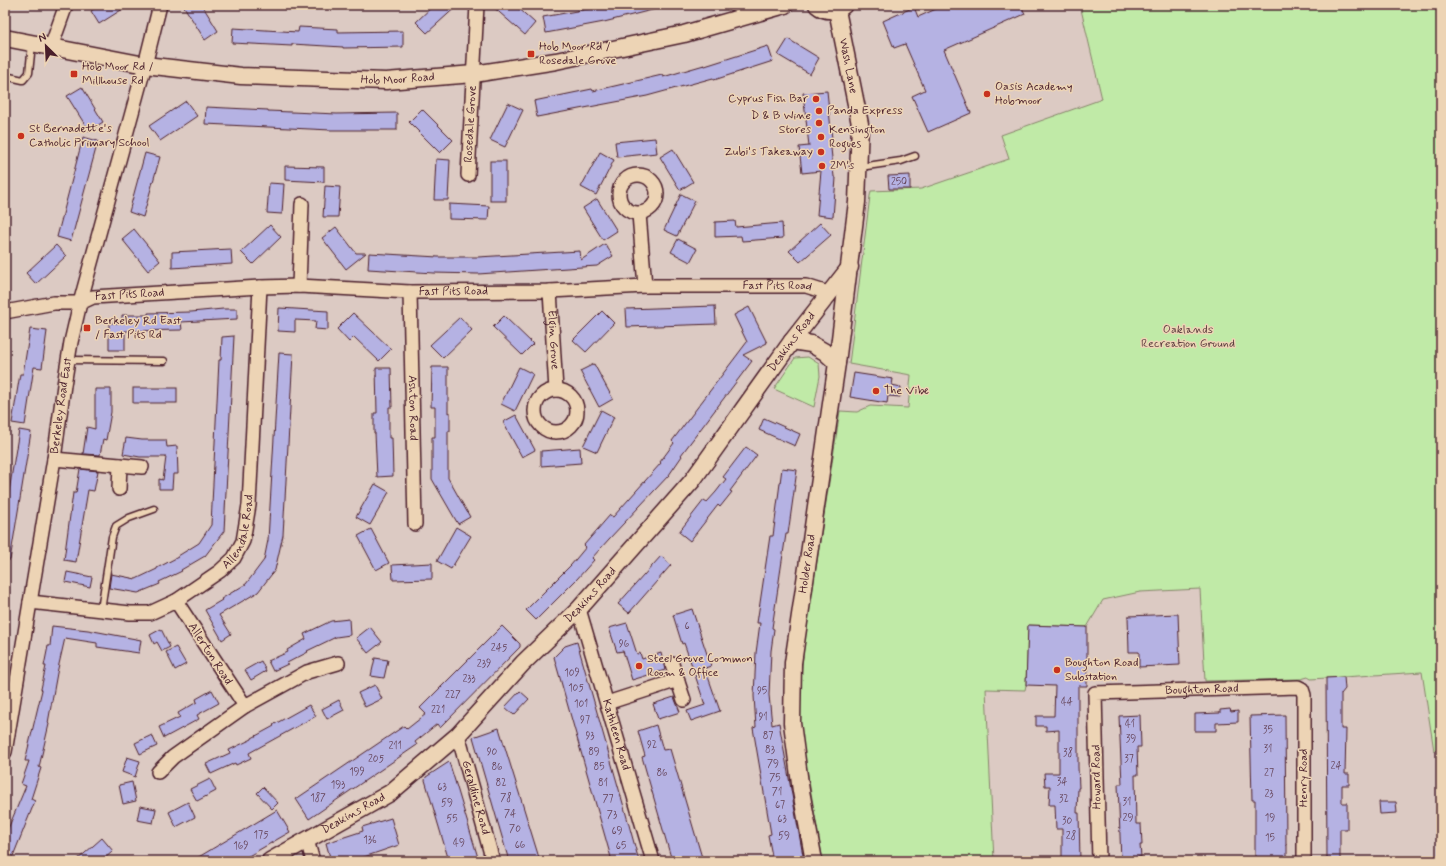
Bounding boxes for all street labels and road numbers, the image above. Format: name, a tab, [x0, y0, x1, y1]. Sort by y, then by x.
street label: Wash Lane	[835, 37, 861, 95]
street label: Hob Moor Road	[360, 69, 435, 89]
street label: Rosedale Grove	[461, 85, 481, 163]
street label: Fast Pits Road	[743, 278, 814, 295]
street label: Fast Pits Road	[419, 283, 488, 300]
street label: Fast Pits Road	[95, 285, 165, 305]
street label: Deakins Road	[764, 309, 820, 375]
street label: Elgin Grove	[543, 310, 563, 370]
street label: Berkeley Road East	[47, 355, 76, 455]
street label: Ashton Road	[404, 375, 421, 441]
street label: Allendale Road	[219, 494, 258, 573]
street label: Holder Road	[795, 533, 820, 595]
street label: Deakins Road	[561, 564, 620, 627]
street label: Allerton Road	[184, 620, 236, 688]
street label: Boughton Road	[1165, 681, 1239, 699]
street label: Kathleen Road	[598, 697, 634, 772]
street label: Howard Road	[1088, 744, 1106, 810]
street label: Henry Road	[1296, 749, 1312, 807]
street label: Geraldine Road	[457, 759, 493, 837]
street label: Deakins Road	[319, 789, 388, 838]

